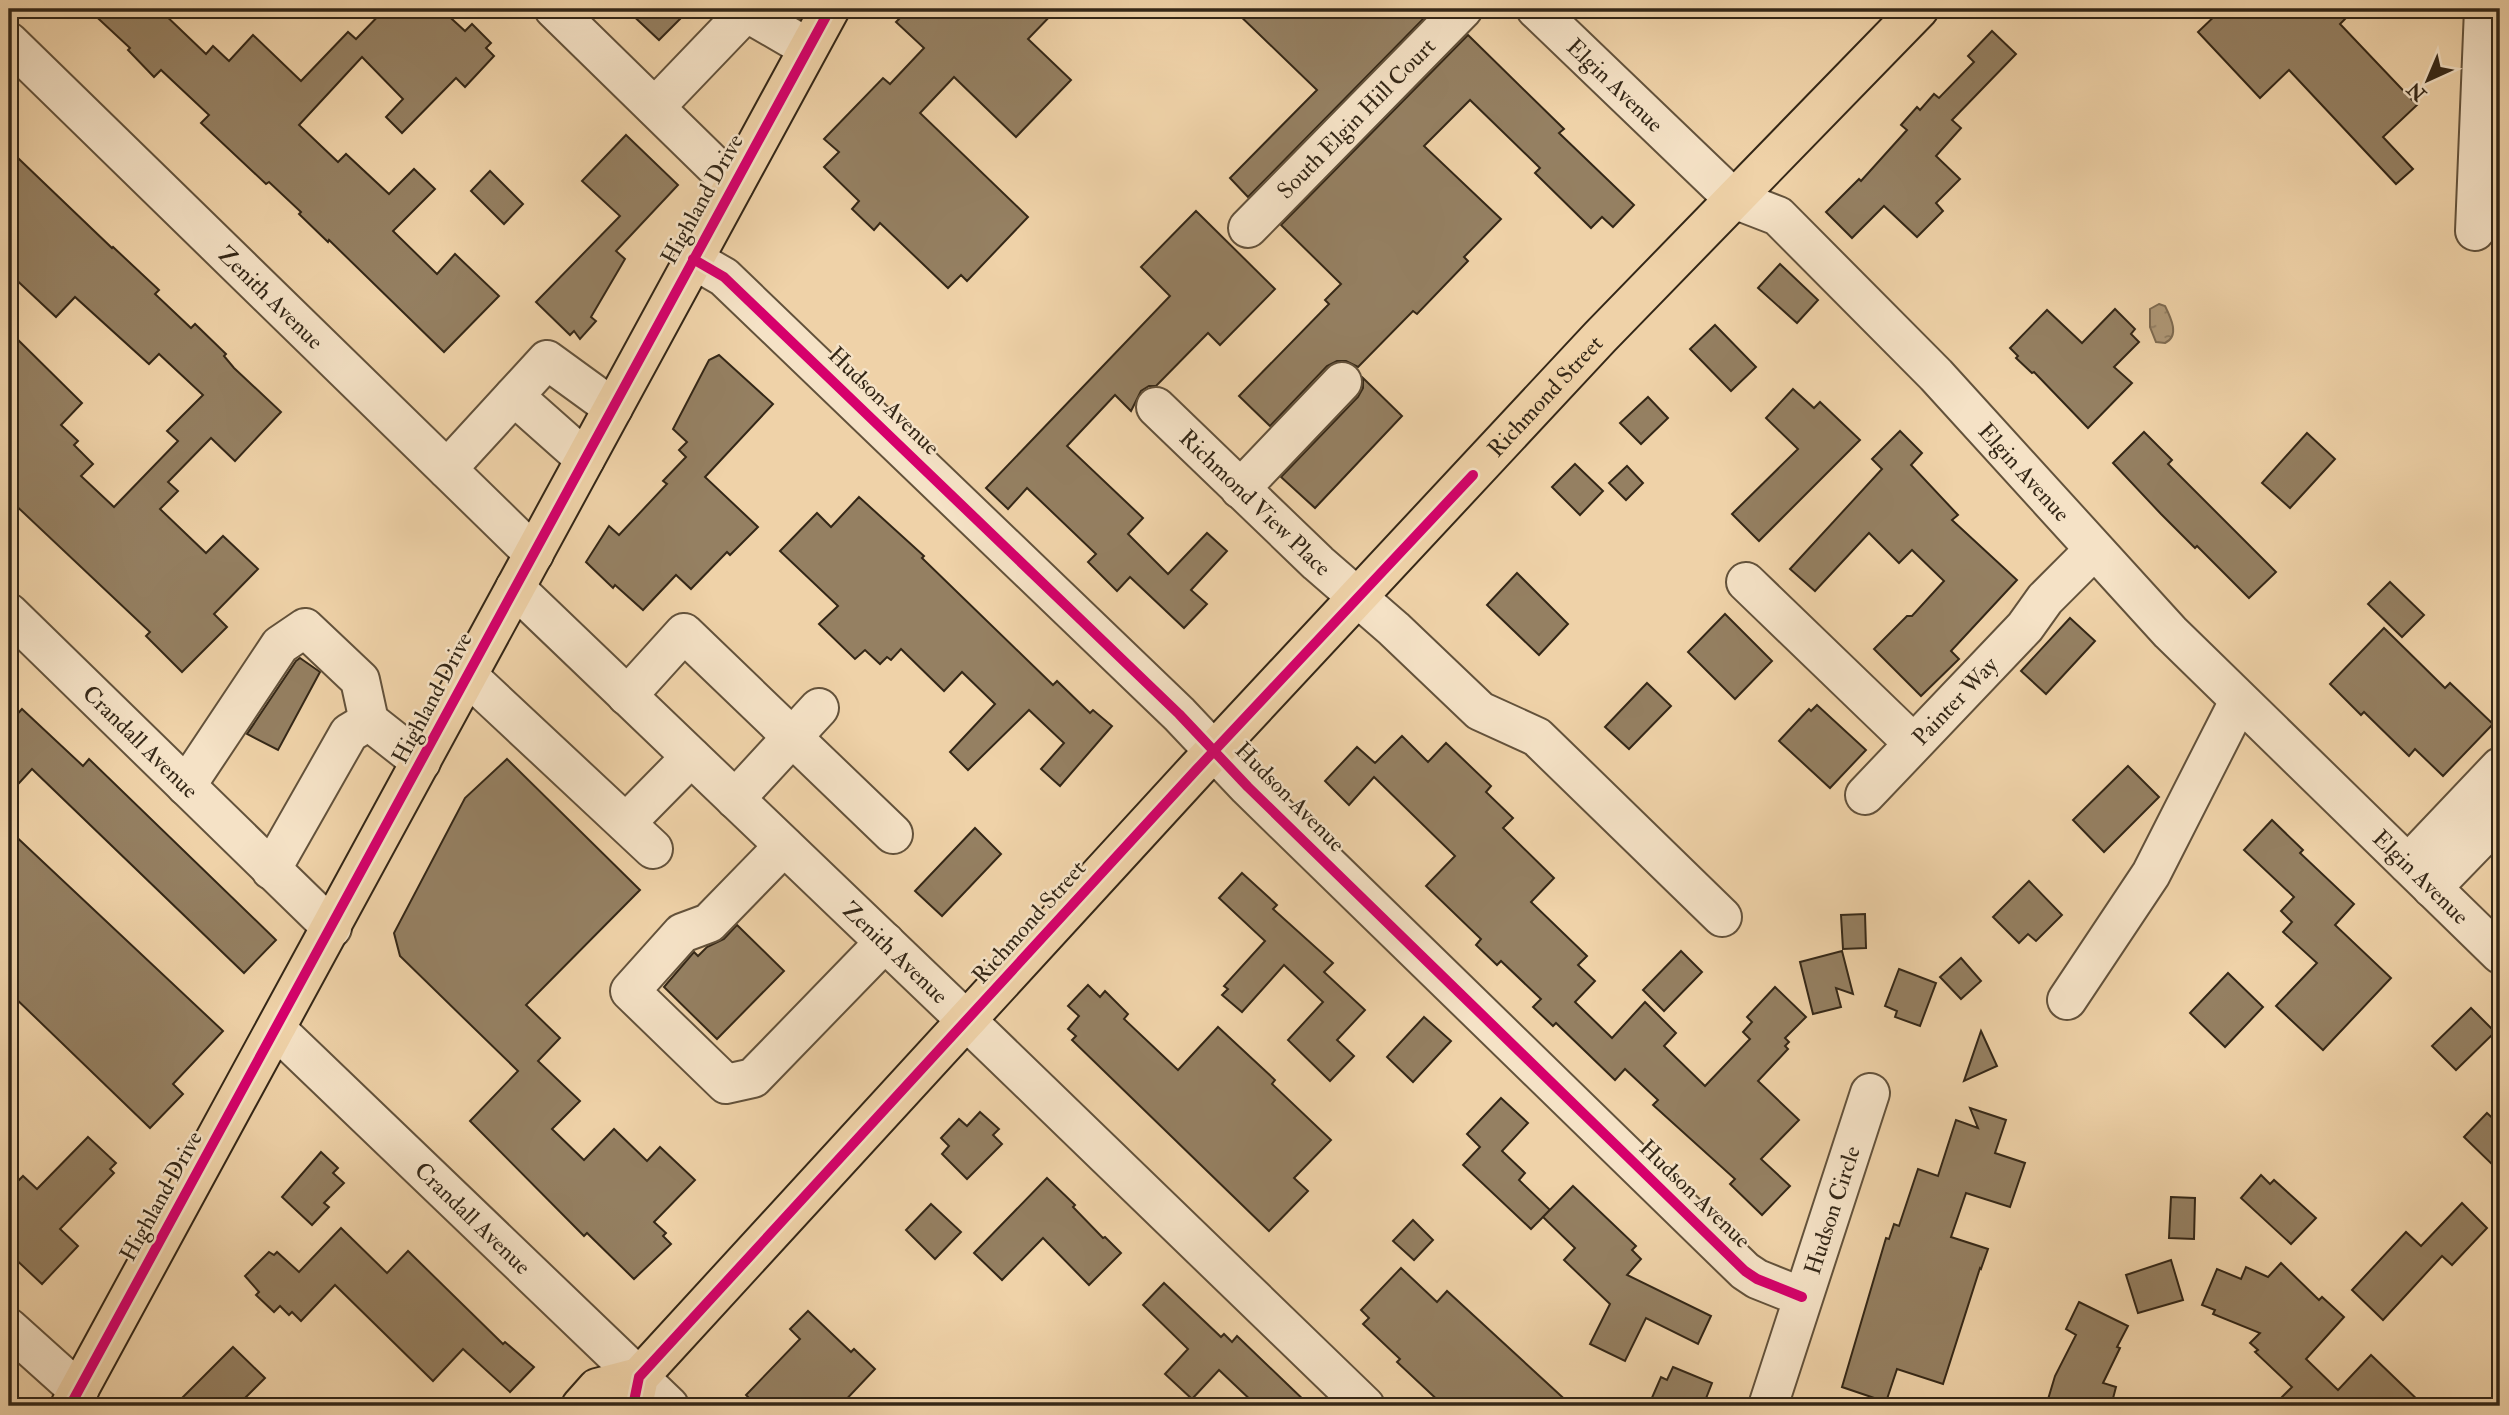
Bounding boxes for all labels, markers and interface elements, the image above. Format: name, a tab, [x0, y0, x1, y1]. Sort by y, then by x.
street label: South Elgin Hill Court	[1270, 32, 1441, 205]
street label: Elgin Avenue	[1561, 32, 1670, 139]
north arrow	[2394, 46, 2464, 116]
text: N	[2402, 76, 2432, 107]
street label: Highland Drive	[654, 129, 750, 269]
street label: Zenith Avenue	[212, 240, 330, 356]
street label: Richmond Street	[1481, 329, 1609, 463]
street label: Hudson Avenue	[822, 341, 946, 462]
street label: Elgin Avenue	[1972, 417, 2077, 528]
street label: Richmond View Place	[1174, 423, 1337, 583]
street label: Highland Drive	[385, 627, 479, 769]
street label: Painter Way	[1906, 650, 2004, 751]
street label: Crandall Avenue	[77, 679, 205, 805]
street label: Hudson Avenue	[1229, 736, 1351, 858]
street label: Elgin Avenue	[2367, 823, 2476, 931]
street label: Richmond Street	[966, 854, 1092, 990]
street label: Zenith Avenue	[837, 895, 955, 1010]
street label: Highland Drive	[113, 1126, 209, 1266]
street label: Hudson Avenue	[1633, 1134, 1757, 1255]
street label: Hudson Circle	[1797, 1142, 1866, 1278]
street label: Crandall Avenue	[409, 1155, 538, 1281]

